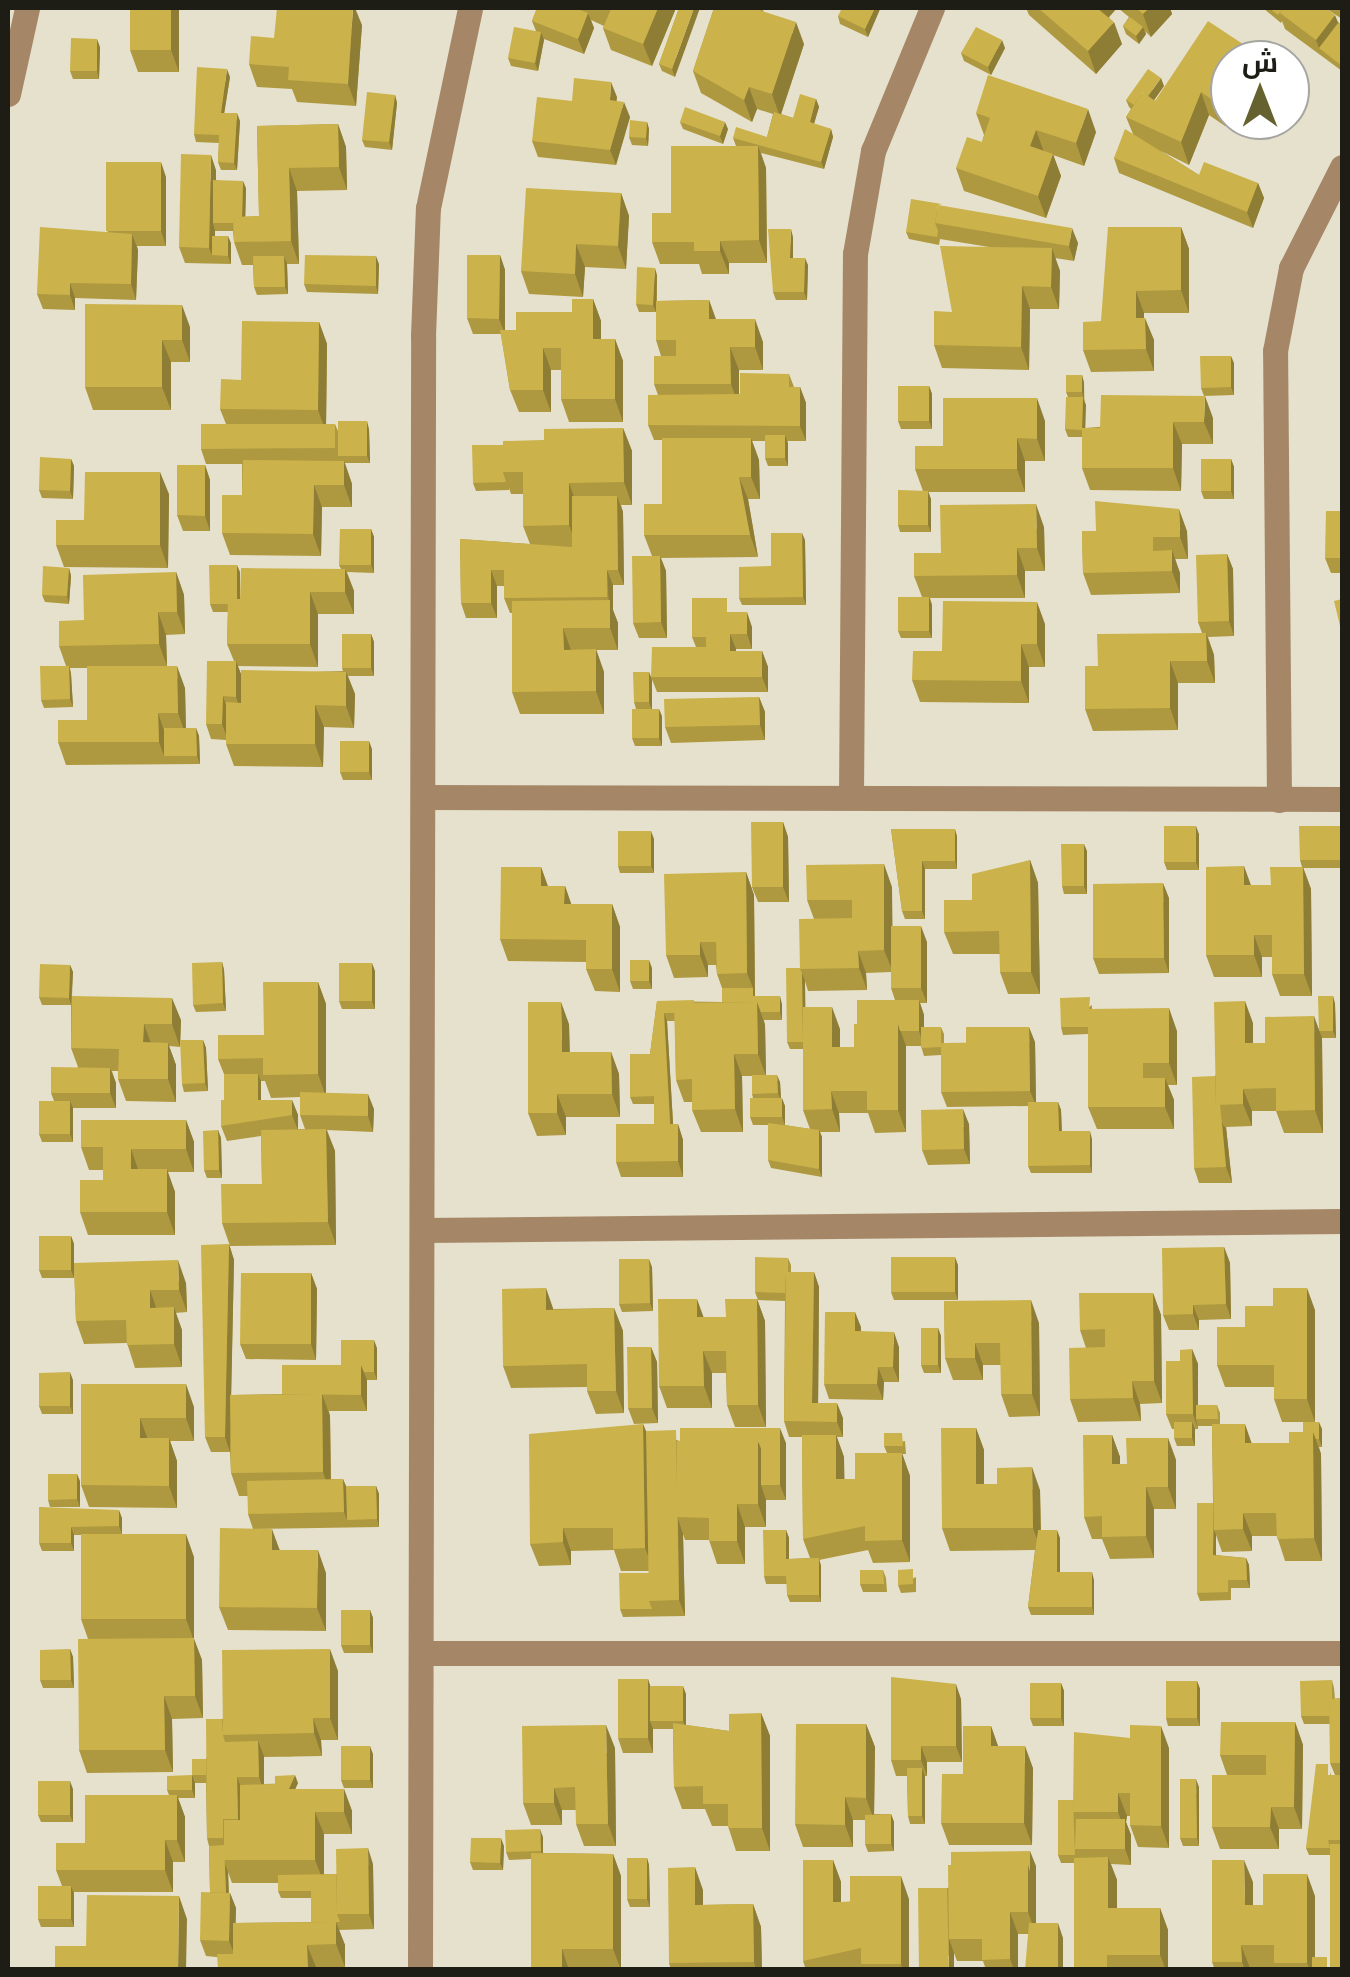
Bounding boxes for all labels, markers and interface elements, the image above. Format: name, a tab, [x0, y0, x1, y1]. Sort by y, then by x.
north arrow	[1210, 40, 1310, 140]
text: ش	[1242, 45, 1278, 79]

